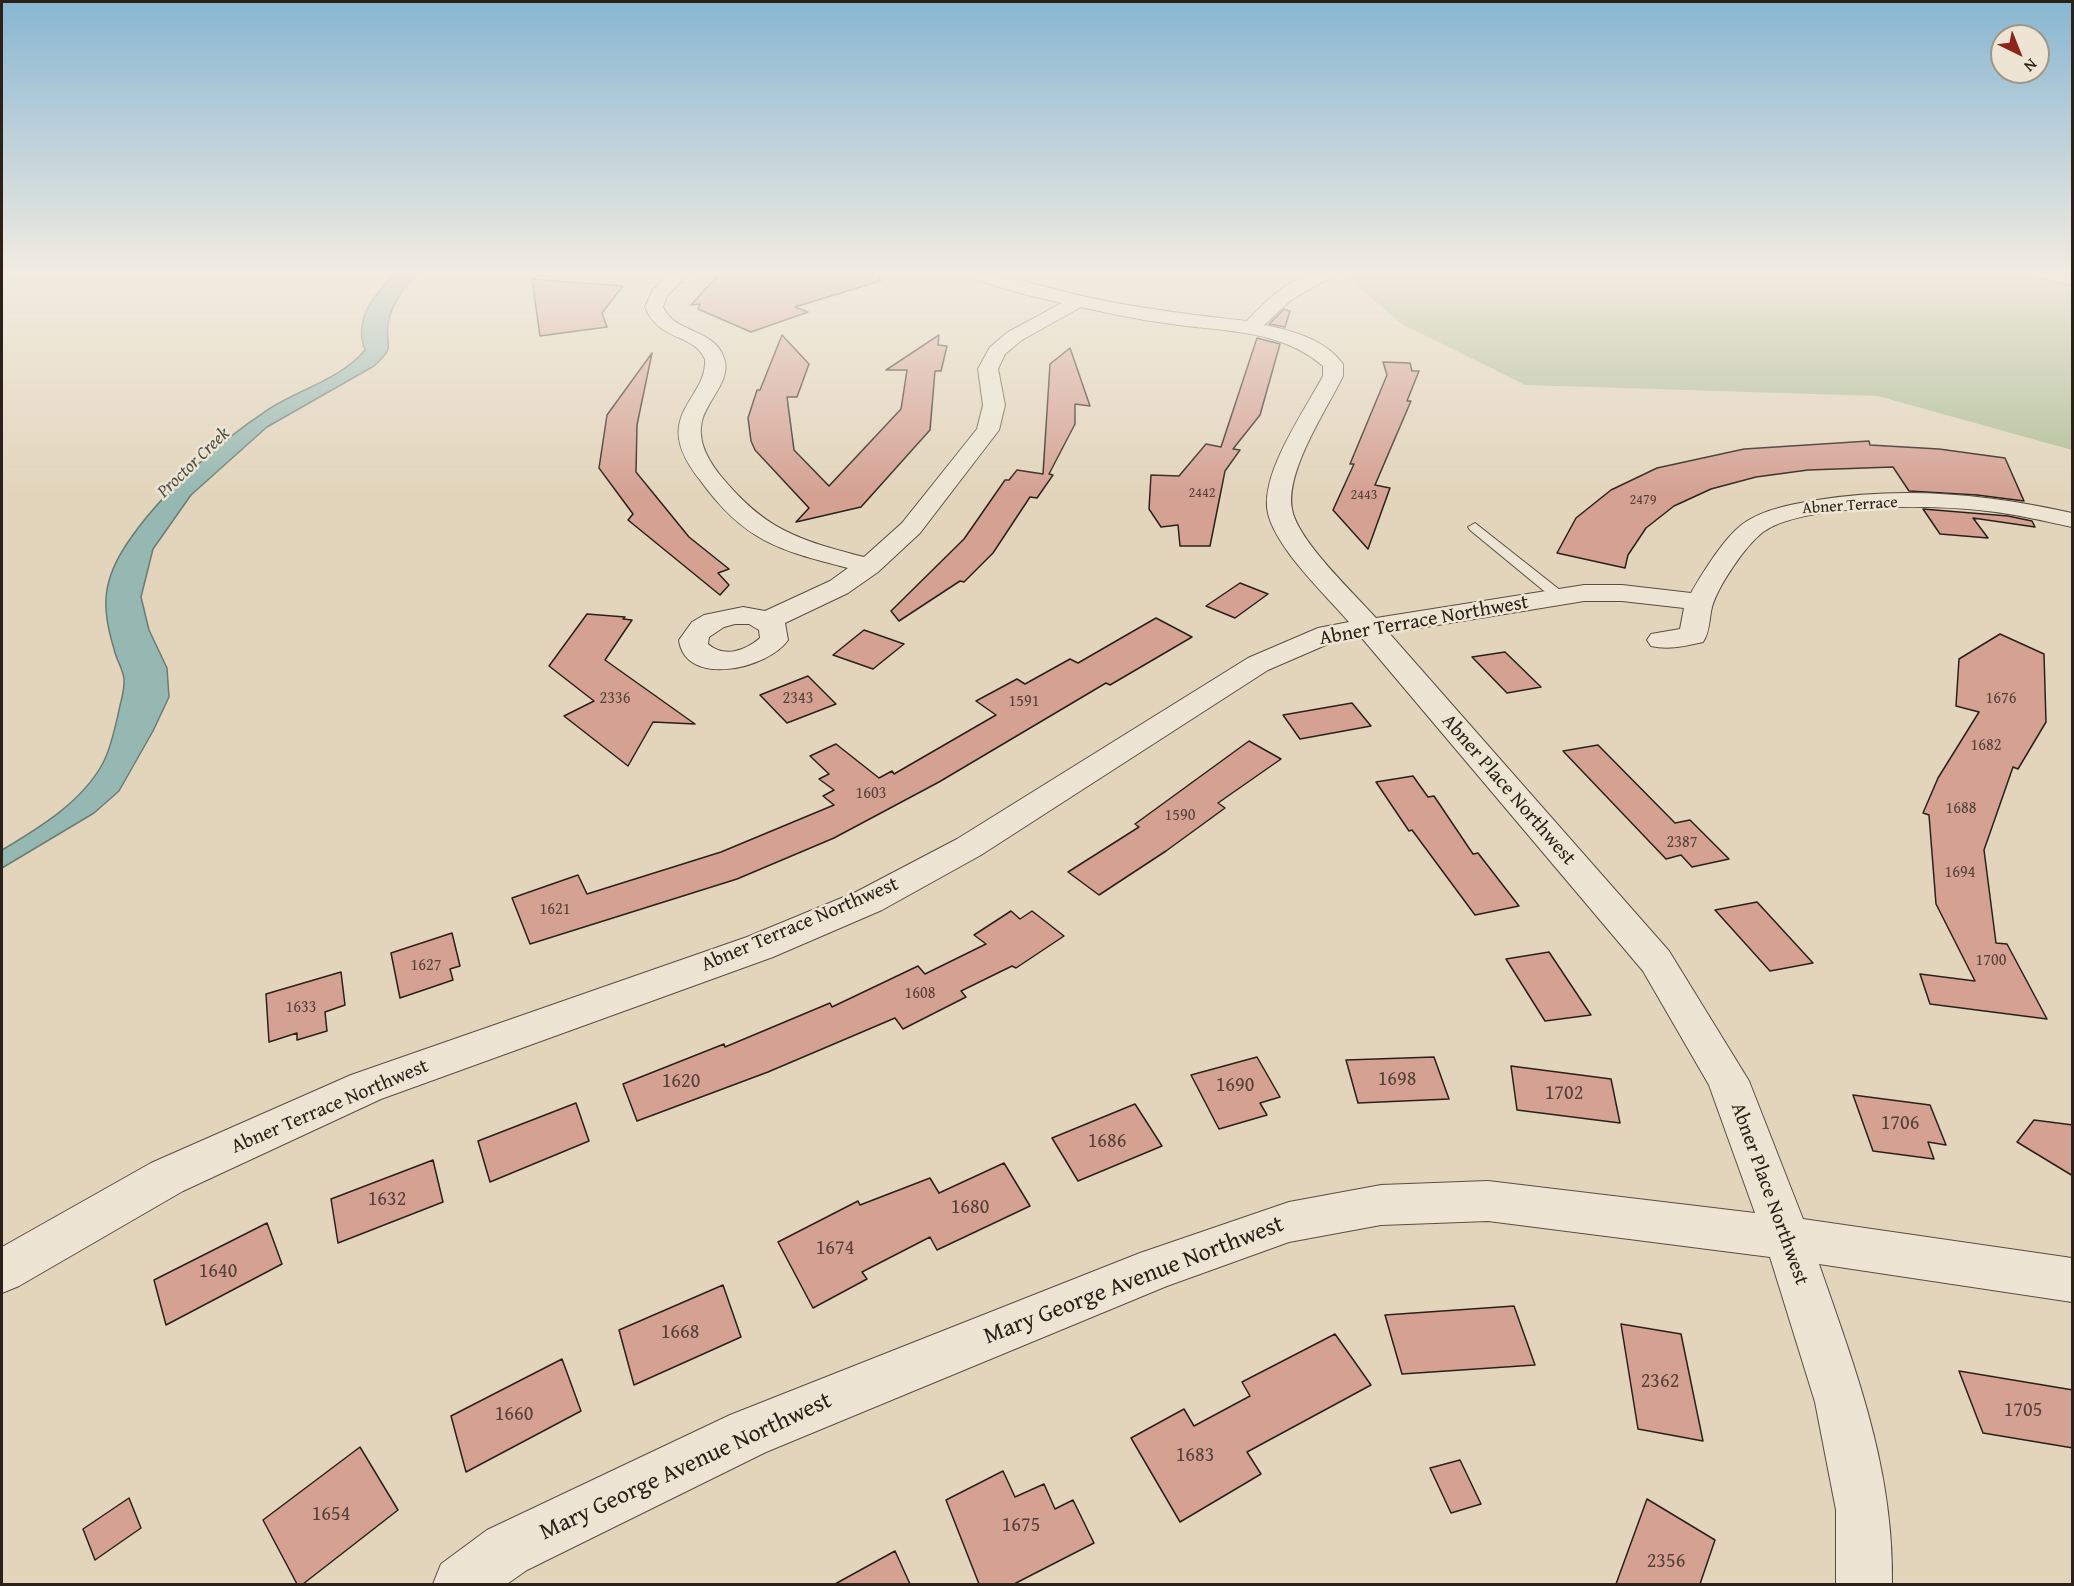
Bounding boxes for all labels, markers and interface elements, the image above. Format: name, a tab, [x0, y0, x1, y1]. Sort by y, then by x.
north arrow	[1990, 24, 2050, 84]
text: N	[2019, 53, 2043, 78]
water label: Proctor Creek	[153, 423, 235, 503]
house number: 2442	[1189, 485, 1215, 501]
house number: 2443	[1351, 487, 1377, 503]
house number: 2479	[1630, 492, 1656, 508]
street label: Abner Terrace	[1802, 493, 1898, 519]
street label: Abner Terrace Northwest	[1318, 591, 1530, 651]
house number: 2336	[600, 689, 630, 709]
house number: 2343	[783, 689, 813, 709]
house number: 1676	[1986, 689, 2016, 709]
house number: 1591	[1009, 692, 1039, 712]
street label: Abner Place Northwest	[1436, 710, 1580, 870]
house number: 1682	[1971, 736, 2001, 756]
house number: 1603	[856, 784, 886, 804]
house number: 1688	[1946, 799, 1976, 819]
house number: 1590	[1165, 806, 1195, 826]
house number: 2387	[1667, 833, 1697, 853]
house number: 1694	[1945, 863, 1975, 883]
street label: Abner Terrace Northwest	[698, 873, 902, 977]
house number: 1621	[540, 900, 570, 920]
house number: 1700	[1976, 951, 2006, 971]
house number: 1627	[411, 956, 441, 976]
house number: 1608	[905, 984, 935, 1004]
house number: 1633	[286, 998, 316, 1018]
street label: Abner Terrace Northwest	[228, 1055, 432, 1159]
house number: 1698	[1378, 1068, 1416, 1092]
house number: 1620	[662, 1070, 700, 1094]
house number: 1690	[1216, 1074, 1254, 1098]
house number: 1702	[1545, 1082, 1583, 1106]
street label: Abner Place Northwest	[1725, 1100, 1813, 1288]
house number: 1706	[1881, 1112, 1919, 1136]
house number: 1686	[1088, 1130, 1126, 1154]
house number: 1632	[368, 1188, 406, 1212]
house number: 1680	[951, 1196, 989, 1220]
street label: Mary George Avenue Northwest	[980, 1210, 1288, 1352]
house number: 1674	[816, 1237, 854, 1261]
house number: 1640	[199, 1260, 237, 1284]
house number: 1668	[661, 1321, 699, 1345]
house number: 2362	[1641, 1370, 1679, 1394]
street label: Mary George Avenue Northwest	[535, 1387, 837, 1547]
house number: 1705	[2004, 1399, 2042, 1423]
house number: 1660	[495, 1403, 533, 1427]
house number: 1683	[1176, 1444, 1214, 1468]
house number: 1654	[312, 1503, 350, 1527]
house number: 1675	[1002, 1514, 1040, 1538]
house number: 2356	[1647, 1550, 1685, 1574]

